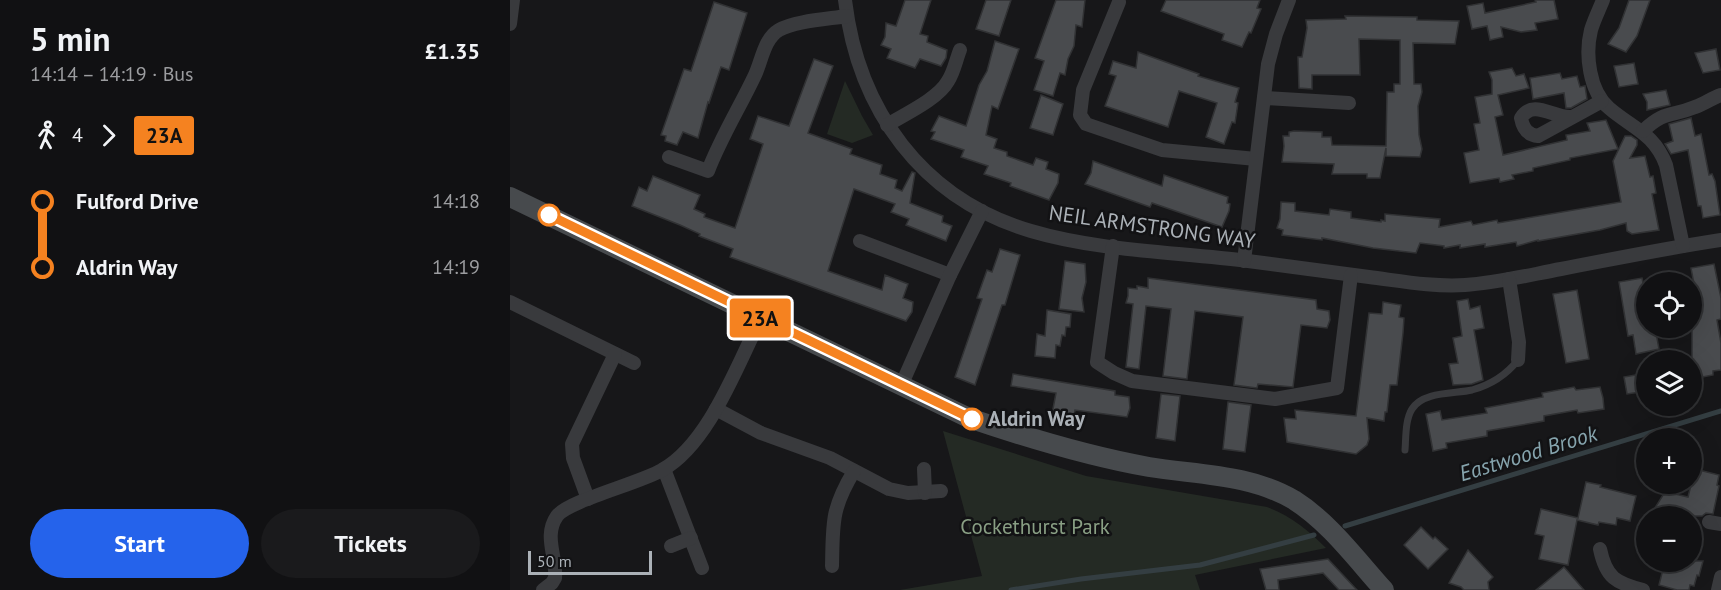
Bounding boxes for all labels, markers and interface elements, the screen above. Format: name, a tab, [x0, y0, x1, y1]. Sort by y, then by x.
text: 5 min	[30, 17, 111, 60]
text: £1.35	[425, 37, 480, 65]
text: 14:14 – 14:19 · Bus	[30, 61, 194, 87]
icon: walk	[30, 119, 63, 152]
icon: forward	[92, 119, 125, 152]
text: 4	[72, 122, 83, 148]
text: 23A	[146, 122, 182, 149]
text: Fulford Drive	[76, 187, 199, 215]
text: 14:18	[432, 188, 480, 214]
street label: NEIL ARMSTRONG WAY	[1047, 199, 1257, 254]
unlabelled marker	[538, 204, 560, 226]
text: Aldrin Way	[76, 253, 178, 281]
text: 14:19	[432, 254, 480, 280]
map controls	[1636, 272, 1702, 572]
button: locate	[1636, 272, 1702, 338]
line badge: 23A	[726, 298, 794, 338]
text: 23A	[742, 305, 778, 332]
button: layers	[1636, 350, 1702, 416]
place label: Aldrin Way	[988, 405, 1086, 432]
marker: Aldrin Way	[961, 408, 983, 430]
water label: Eastwood Brook	[1456, 418, 1601, 487]
button: +	[1636, 428, 1702, 494]
button: −	[1636, 506, 1702, 572]
button: Start	[30, 509, 249, 578]
button: Tickets	[261, 509, 480, 578]
park label: Cockethurst Park	[960, 513, 1110, 540]
scale bar	[528, 548, 652, 576]
text: 50 m	[537, 551, 572, 571]

